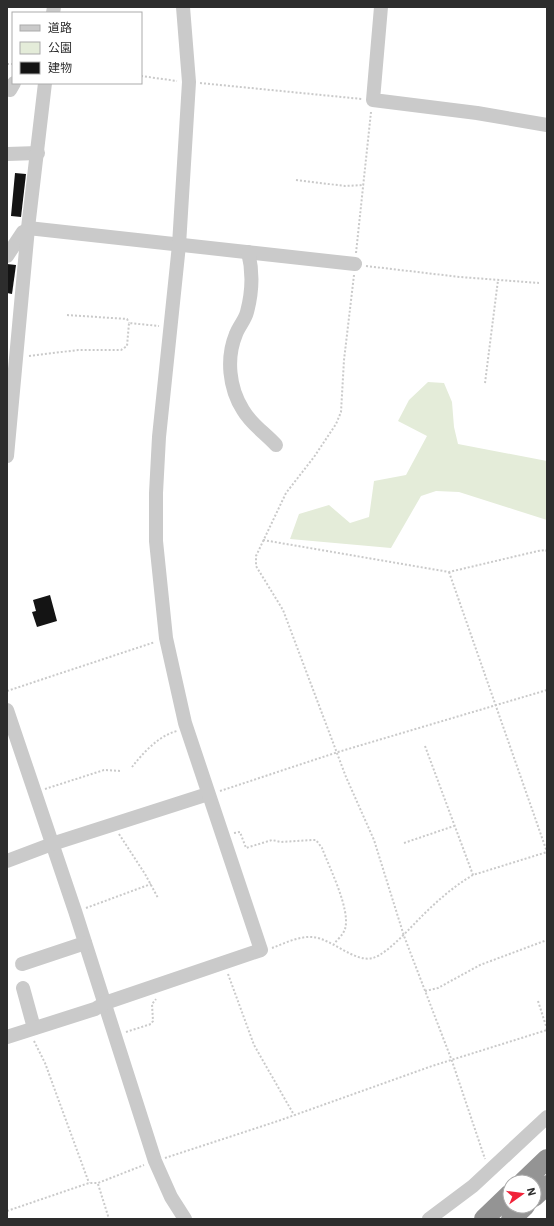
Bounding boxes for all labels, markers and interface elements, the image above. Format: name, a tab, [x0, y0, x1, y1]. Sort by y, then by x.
legend	[12, 12, 142, 84]
text: 道路	[48, 20, 72, 35]
text: 公園	[48, 40, 72, 55]
text: 建物	[48, 60, 72, 75]
north arrow	[502, 1174, 542, 1214]
text: N	[524, 1186, 539, 1197]

